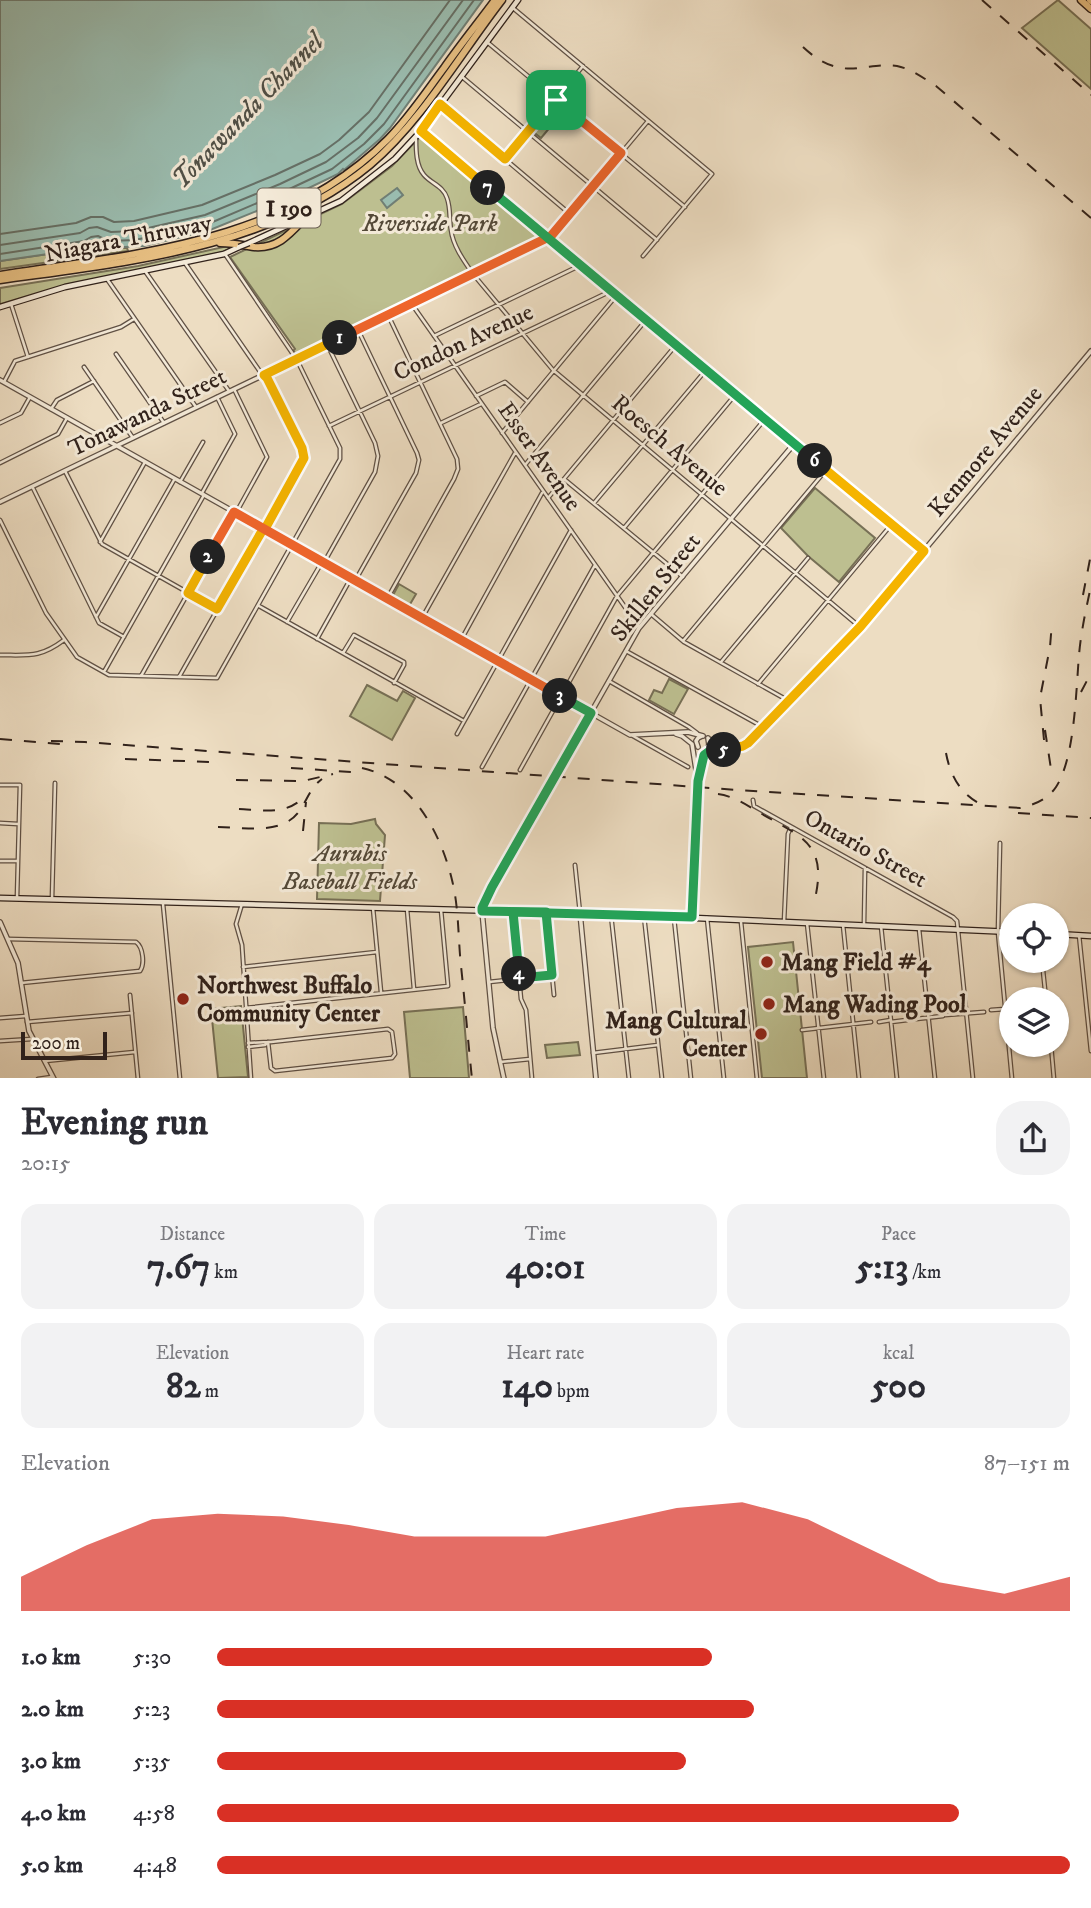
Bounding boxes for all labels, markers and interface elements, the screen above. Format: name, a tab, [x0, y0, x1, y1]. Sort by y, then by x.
water label: Tonawanda Channel	[165, 24, 333, 196]
pin	[526, 70, 586, 130]
icon: arrive	[537, 81, 575, 119]
pin: 7	[470, 170, 505, 206]
text: 7	[482, 176, 493, 199]
road number: I 190	[258, 188, 320, 228]
street label: Niagara Thruway	[42, 208, 215, 270]
park label: Riverside Park	[362, 209, 497, 239]
street label: Condon Avenue	[389, 297, 538, 388]
pin: 1	[322, 320, 358, 356]
text: 1	[336, 326, 343, 349]
street label: Tonawanda Street	[64, 362, 232, 464]
street label: Kenmore Avenue	[922, 380, 1049, 523]
street label: Roesch Avenue	[605, 388, 734, 503]
street label: Esser Avenue	[491, 396, 588, 517]
pin: 6	[798, 444, 832, 478]
text: 6	[810, 449, 819, 472]
street label: Skillen Street	[604, 527, 708, 648]
pin: 2	[190, 540, 226, 574]
text: 2	[203, 545, 212, 568]
pin: 3	[542, 678, 578, 714]
text: 3	[556, 684, 563, 707]
pin: 5	[706, 732, 742, 768]
text: 5	[719, 738, 728, 761]
street label: Ontario Street	[799, 803, 933, 895]
park label: Aurubis Baseball Fields	[282, 839, 418, 897]
map controls	[999, 903, 1069, 1057]
button: locate	[999, 903, 1069, 973]
place label: Mang Field #4	[781, 948, 932, 978]
marker: Mang Field #4	[759, 954, 775, 970]
pin: 4	[502, 956, 536, 992]
text: 4	[513, 962, 524, 985]
place label: Northwest Buffalo Community Center	[197, 971, 381, 1029]
button: layers	[999, 987, 1069, 1057]
place label: Mang Wading Pool	[783, 990, 968, 1020]
marker: Northwest Buffalo Community Center	[175, 991, 191, 1007]
marker: Mang Wading Pool	[761, 996, 777, 1012]
place label: Mang Cultural Center	[605, 1006, 748, 1064]
marker: Mang Cultural Center	[753, 1026, 769, 1042]
scale bar	[21, 1030, 107, 1061]
text: 200 m	[32, 1032, 80, 1055]
text: Evening run	[21, 1099, 208, 1147]
button: share	[996, 1101, 1070, 1175]
text: 20:15	[21, 1149, 70, 1178]
text: Distance	[160, 1223, 225, 1246]
text: Time	[525, 1223, 566, 1246]
text: Pace	[881, 1223, 916, 1246]
text: 7.67	[147, 1246, 210, 1290]
text: 40:01	[506, 1246, 585, 1290]
text: 5:13	[856, 1246, 908, 1290]
text: km	[210, 1261, 238, 1284]
text: /km	[908, 1261, 941, 1284]
text: Elevation	[156, 1342, 229, 1365]
text: Heart rate	[507, 1342, 584, 1365]
text: kcal	[883, 1342, 914, 1365]
text: 82	[166, 1365, 201, 1409]
text: 140	[501, 1365, 553, 1409]
text: 500	[871, 1365, 926, 1409]
text: m	[201, 1380, 219, 1403]
text: bpm	[553, 1380, 590, 1403]
text: Elevation	[21, 1449, 110, 1478]
text: 87–151 m	[984, 1449, 1070, 1478]
text: 1.0 km	[21, 1643, 81, 1672]
text: 5:30	[133, 1643, 171, 1672]
text: 2.0 km	[21, 1695, 84, 1724]
text: 5:23	[133, 1695, 170, 1724]
text: 3.0 km	[21, 1747, 81, 1776]
text: 5:35	[133, 1747, 170, 1776]
text: 4.0 km	[21, 1799, 86, 1828]
text: 4:58	[133, 1799, 175, 1828]
text: 5.0 km	[21, 1851, 83, 1880]
text: 4:48	[133, 1851, 177, 1880]

